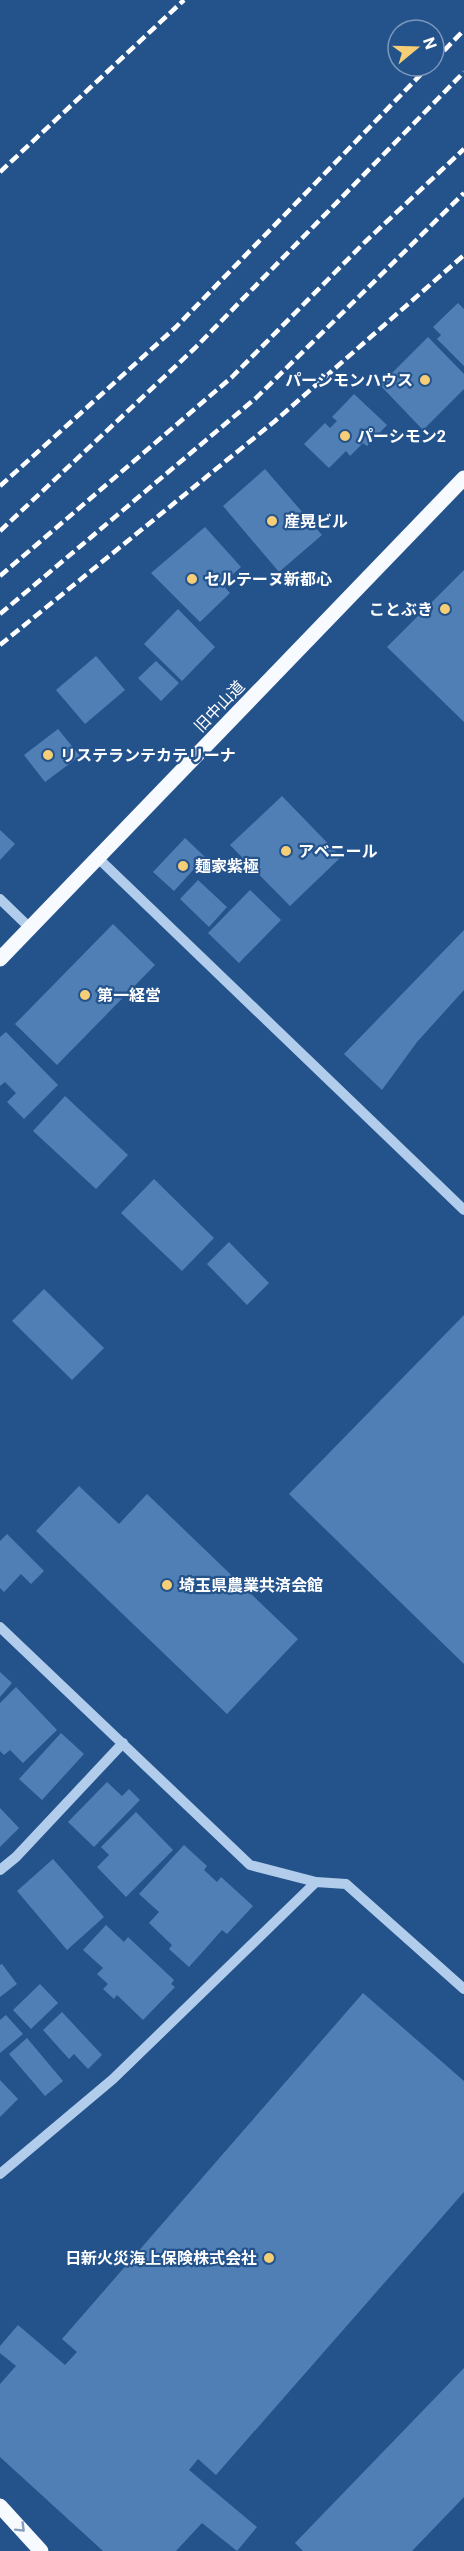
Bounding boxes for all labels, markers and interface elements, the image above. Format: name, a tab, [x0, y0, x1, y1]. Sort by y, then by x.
north arrow	[386, 18, 446, 78]
text: N	[419, 35, 441, 52]
place label: パーシモンハウス	[285, 371, 413, 390]
marker: パーシモンハウス	[418, 373, 432, 387]
place label: パーシモン2	[357, 427, 446, 446]
marker: パーシモン2	[338, 429, 352, 443]
place label: 産晃ビル	[284, 512, 348, 531]
marker: 産晃ビル	[265, 514, 279, 528]
place label: セルテーヌ新都心	[204, 570, 332, 589]
marker: セルテーヌ新都心	[185, 572, 199, 586]
place label: ことぶき	[369, 600, 433, 619]
marker: ことぶき	[438, 602, 452, 616]
street label: 旧中山道	[190, 677, 248, 736]
place label: リステランテカテリーナ	[60, 746, 236, 765]
marker: リステランテカテリーナ	[41, 748, 55, 762]
place label: アベニール	[298, 842, 378, 861]
marker: アベニール	[279, 844, 293, 858]
place label: 麺家紫極	[195, 857, 259, 876]
marker: 麺家紫極	[176, 859, 190, 873]
place label: 第一経営	[97, 986, 161, 1005]
marker: 第一経営	[78, 988, 92, 1002]
place label: 埼玉県農業共済会館	[179, 1576, 323, 1595]
marker: 埼玉県農業共済会館	[160, 1578, 174, 1592]
place label: 日新火災海上保険株式会社	[65, 2249, 257, 2268]
marker: 日新火災海上保険株式会社	[262, 2251, 276, 2265]
one-way arrow	[15, 2521, 25, 2532]

